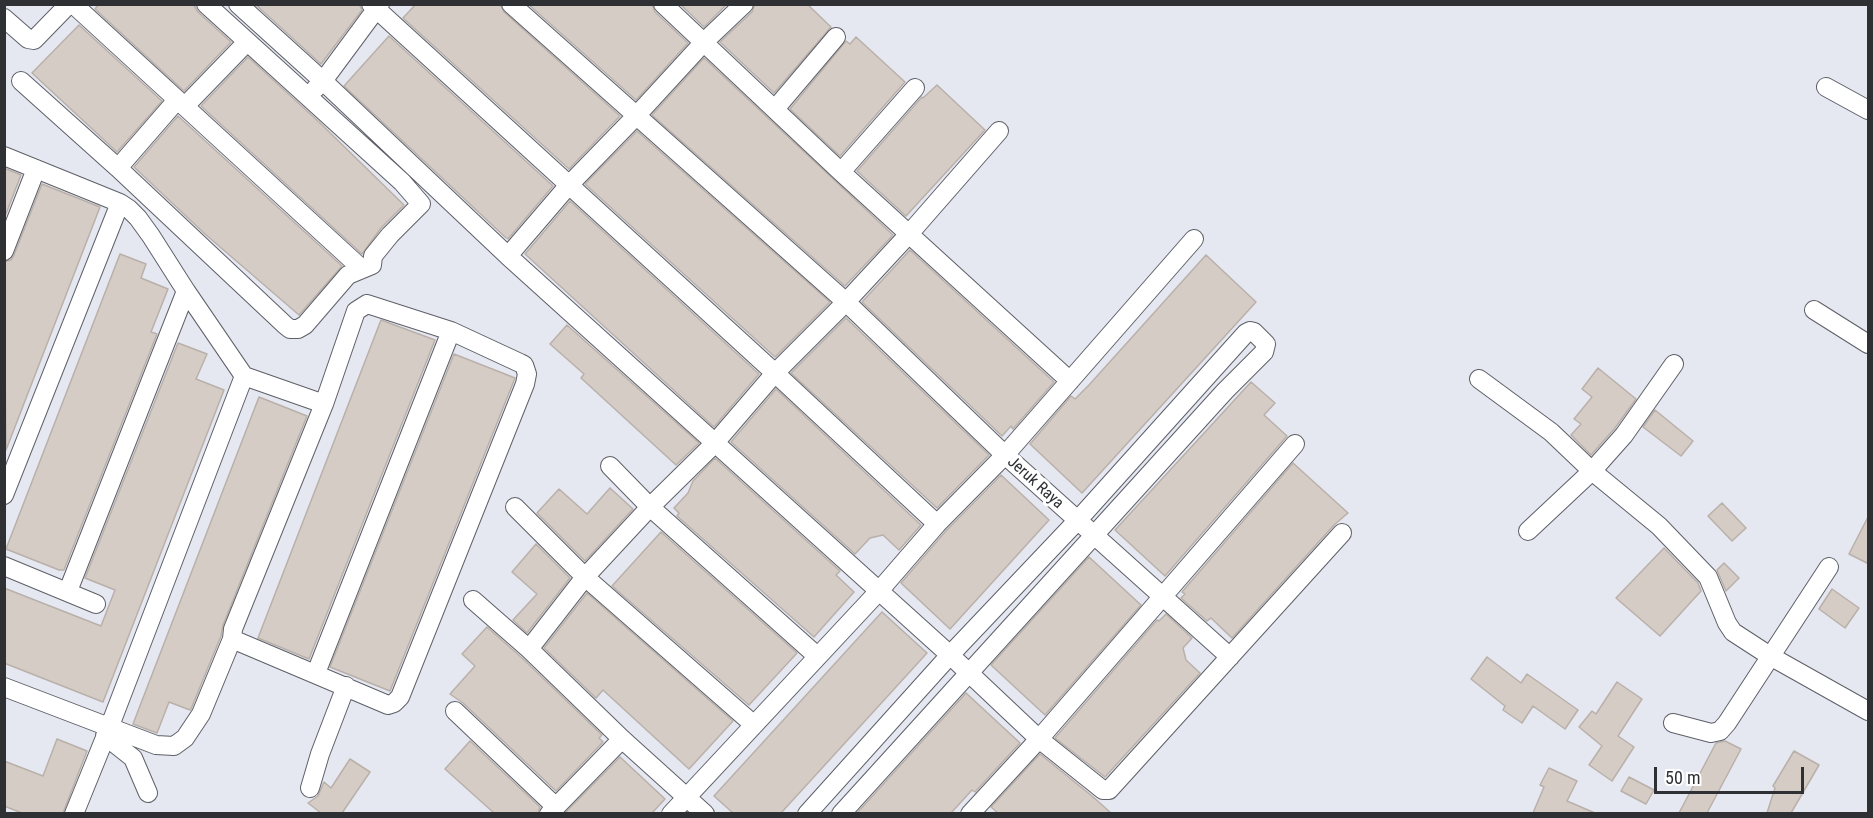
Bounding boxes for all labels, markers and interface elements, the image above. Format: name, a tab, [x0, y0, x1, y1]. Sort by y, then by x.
street label: Jeruk Raya	[1003, 453, 1067, 513]
scale bar	[1657, 755, 1807, 793]
text: 50 m	[1665, 767, 1700, 788]

